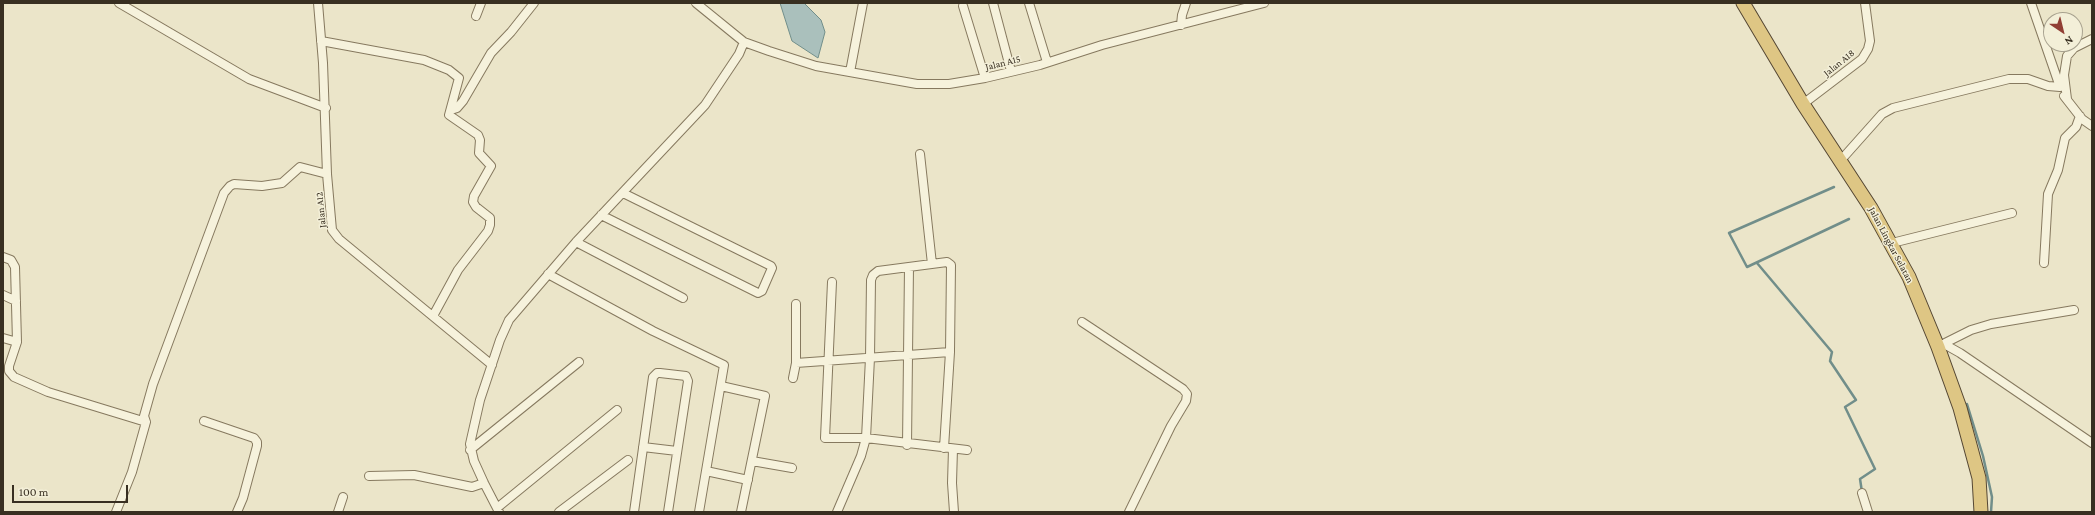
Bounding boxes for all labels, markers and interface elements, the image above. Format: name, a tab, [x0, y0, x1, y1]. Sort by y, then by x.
north arrow	[2043, 12, 2083, 52]
text: N	[2063, 34, 2076, 48]
street label: Jalan A18	[1821, 47, 1857, 79]
street label: Jalan A15	[984, 53, 1022, 73]
street label: Jalan A12	[313, 192, 329, 228]
street label: Jalan Lingkar Selatan	[1866, 205, 1916, 285]
scale bar	[14, 477, 130, 503]
text: 100 m	[19, 485, 48, 499]

